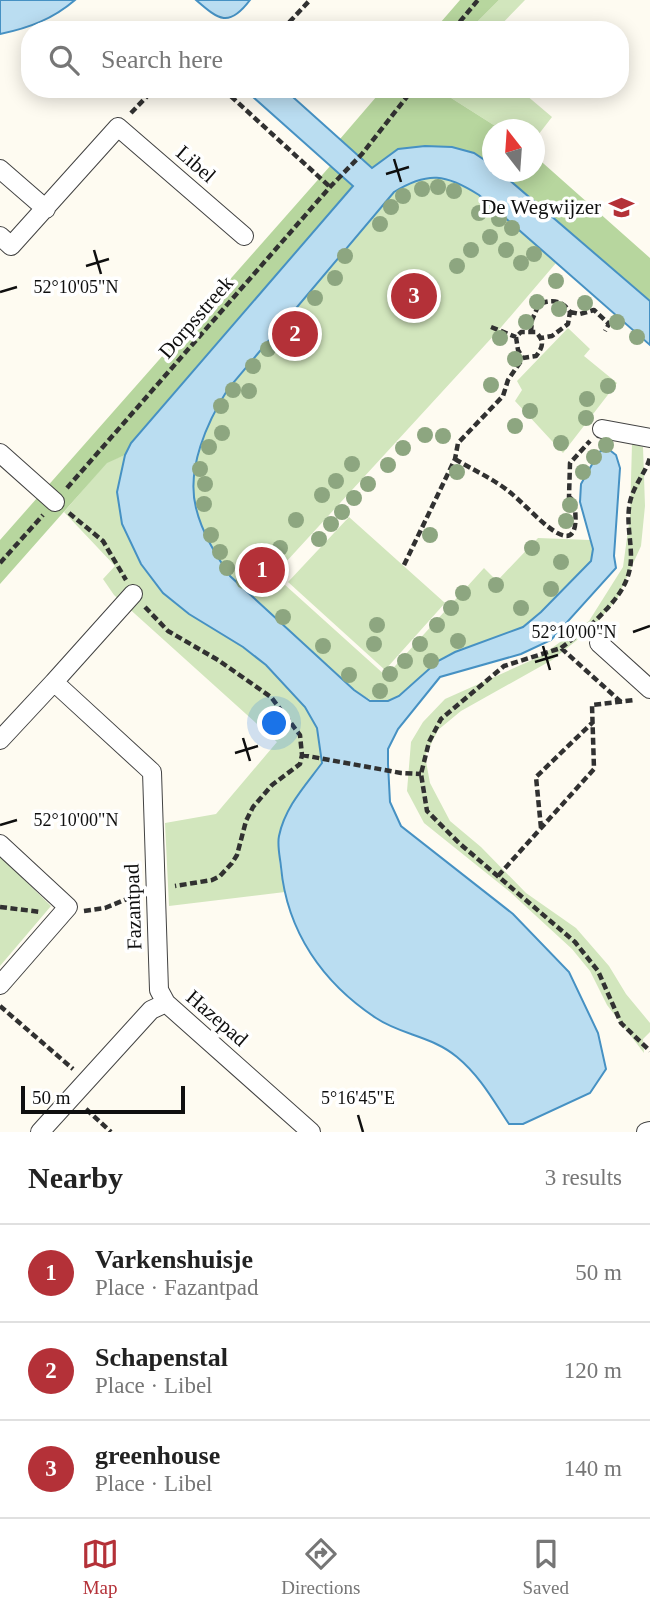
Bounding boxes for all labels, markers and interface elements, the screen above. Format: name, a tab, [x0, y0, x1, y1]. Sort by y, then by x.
search box	[21, 21, 629, 98]
icon: search	[45, 41, 83, 79]
text: Search here	[101, 45, 223, 74]
north arrow	[482, 119, 545, 182]
street label: Libel	[171, 140, 221, 188]
school or university icon: De Wegwijzer	[607, 193, 635, 221]
place label: De Wegwijzer	[481, 195, 601, 219]
street label: Dorpsstreek	[154, 270, 239, 363]
pin: 3	[391, 270, 437, 322]
text: 52°10'05"N	[34, 277, 118, 297]
pin: 2	[272, 308, 318, 360]
pin: 1	[239, 544, 285, 596]
text: 52°10'00"N	[532, 622, 616, 642]
your location	[257, 706, 291, 740]
text: 52°10'00"N	[34, 810, 118, 830]
street label: Fazantpad	[119, 863, 146, 951]
street label: Hazepad	[181, 985, 253, 1051]
scale bar	[21, 1083, 186, 1115]
text: 50 m	[32, 1087, 71, 1108]
text: 5°16'45"E	[321, 1088, 395, 1108]
text: Nearby	[28, 1161, 123, 1194]
text: 3 results	[545, 1165, 622, 1190]
text: Varkenshuisje	[95, 1245, 253, 1274]
text: 1	[45, 1260, 57, 1285]
text: 50 m	[575, 1260, 622, 1285]
text: Place · Fazantpad	[95, 1275, 258, 1300]
text: Schapenstal	[95, 1343, 228, 1372]
text: 2	[45, 1358, 57, 1383]
text: 120 m	[564, 1358, 622, 1383]
text: Place · Libel	[95, 1373, 213, 1398]
text: greenhouse	[95, 1441, 220, 1470]
text: 3	[45, 1456, 57, 1481]
text: 140 m	[564, 1456, 622, 1481]
text: Place · Libel	[95, 1471, 213, 1496]
tab: Map	[81, 1535, 119, 1599]
tab: Directions	[281, 1535, 360, 1599]
tab: Saved	[522, 1535, 569, 1599]

